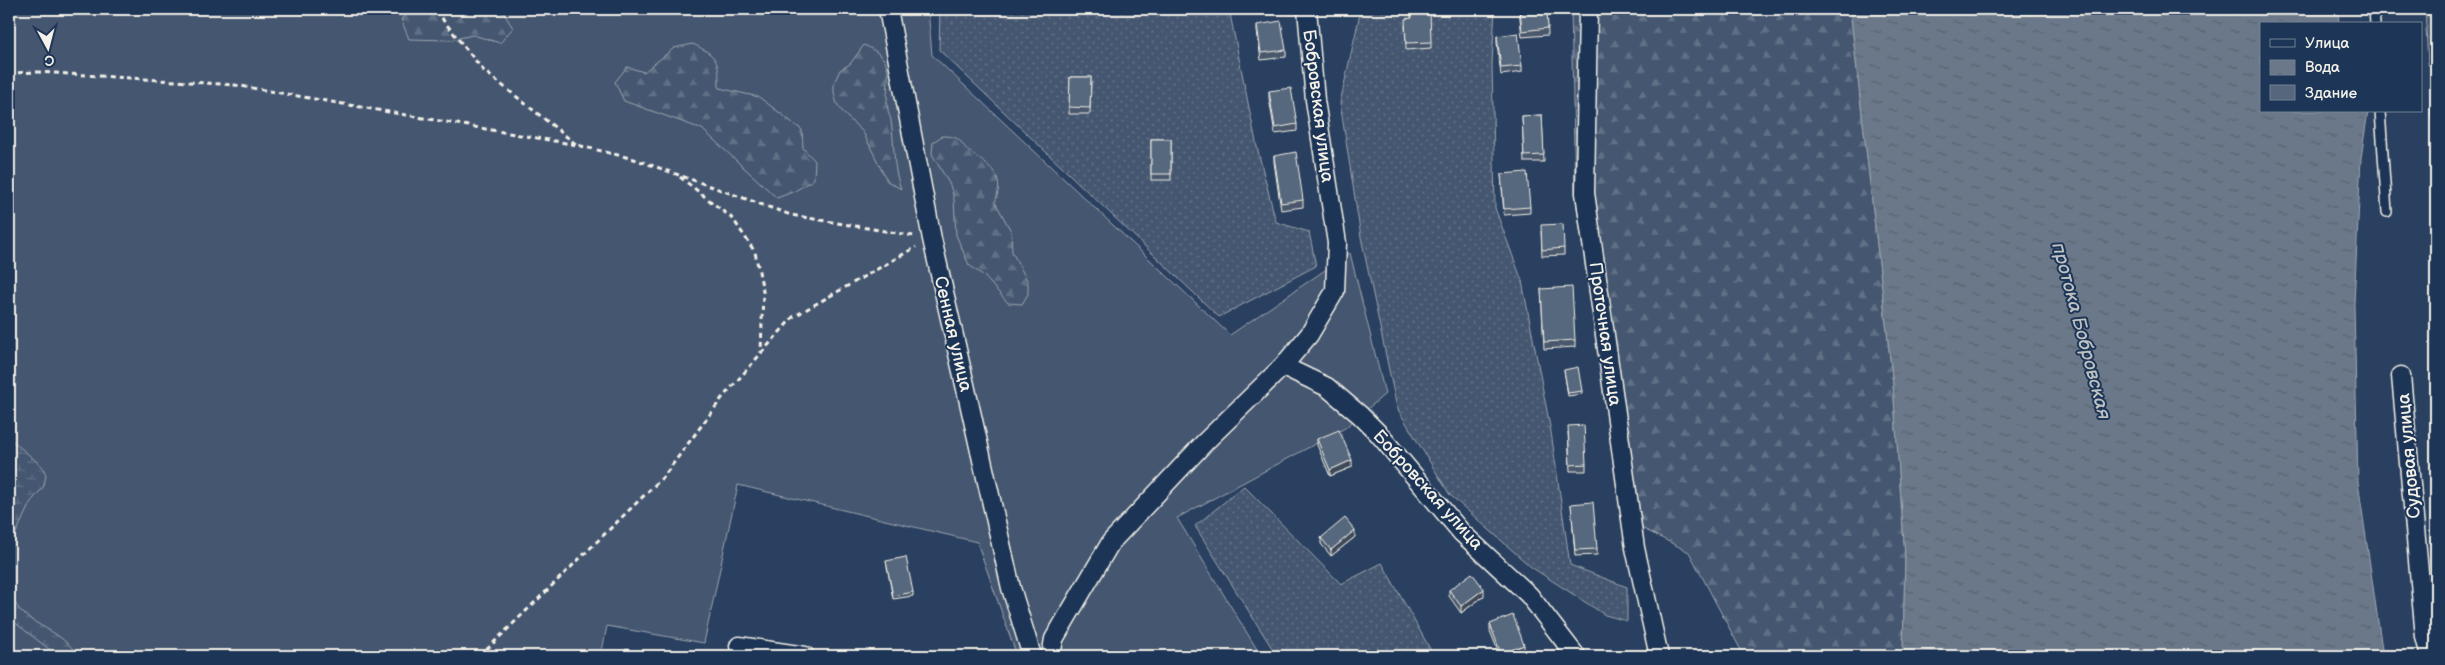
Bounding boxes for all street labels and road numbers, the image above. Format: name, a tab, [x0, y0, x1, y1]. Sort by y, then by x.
street label: Бобровская улица	[1298, 28, 1338, 184]
street label: Проточная улица	[1585, 261, 1626, 408]
street label: Сенная улица	[930, 274, 977, 394]
street label: Судовая улица	[2393, 392, 2425, 519]
street label: Бобровская улица	[1369, 426, 1488, 555]

